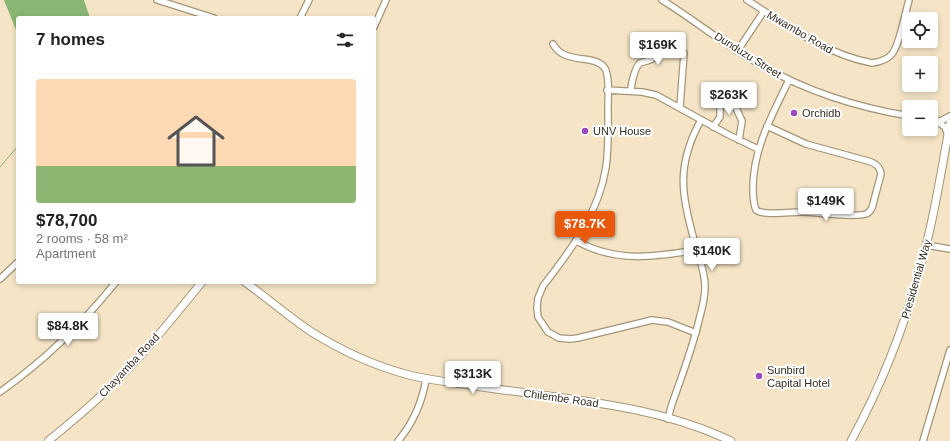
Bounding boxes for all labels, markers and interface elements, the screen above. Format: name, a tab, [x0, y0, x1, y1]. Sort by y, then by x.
street label: Mwambo Road	[765, 8, 835, 56]
map controls	[902, 12, 938, 136]
button: locate	[902, 12, 938, 48]
icon: filters	[334, 29, 356, 51]
text: 7 homes	[36, 30, 105, 49]
street label: Dunduzu Street	[712, 30, 784, 80]
pin: $169K	[630, 32, 686, 66]
text: $169K	[639, 37, 677, 52]
button: +	[902, 56, 938, 92]
pin: $263K	[701, 82, 757, 116]
text: $263K	[710, 87, 748, 102]
button: −	[902, 100, 938, 136]
icon: home	[160, 105, 232, 177]
place label: Orchidb	[802, 107, 841, 119]
marker: Orchidb	[789, 108, 799, 118]
place label: UNV House	[593, 125, 651, 137]
marker: UNV House	[580, 126, 590, 136]
pin: $149K	[798, 188, 854, 222]
text: $149K	[807, 193, 845, 208]
text: $78,700	[36, 211, 97, 230]
pin: $78.7K	[552, 211, 618, 245]
text: $78.7K	[564, 216, 606, 231]
text: 2 rooms · 58 m²	[36, 231, 128, 246]
street label: Presidential Way	[899, 237, 933, 320]
pin: $140K	[684, 238, 740, 272]
text: $140K	[693, 243, 731, 258]
text: Apartment	[36, 246, 96, 261]
pin: $84.8K	[35, 313, 101, 347]
text: $84.8K	[47, 318, 89, 333]
street label: Chayamba Road	[96, 331, 162, 399]
pin: $313K	[445, 361, 501, 395]
place label: Sunbird Capital Hotel	[767, 364, 830, 389]
text: $313K	[454, 366, 492, 381]
marker: Sunbird Capital Hotel	[754, 371, 764, 381]
street label: Chilembe Road	[523, 387, 599, 409]

